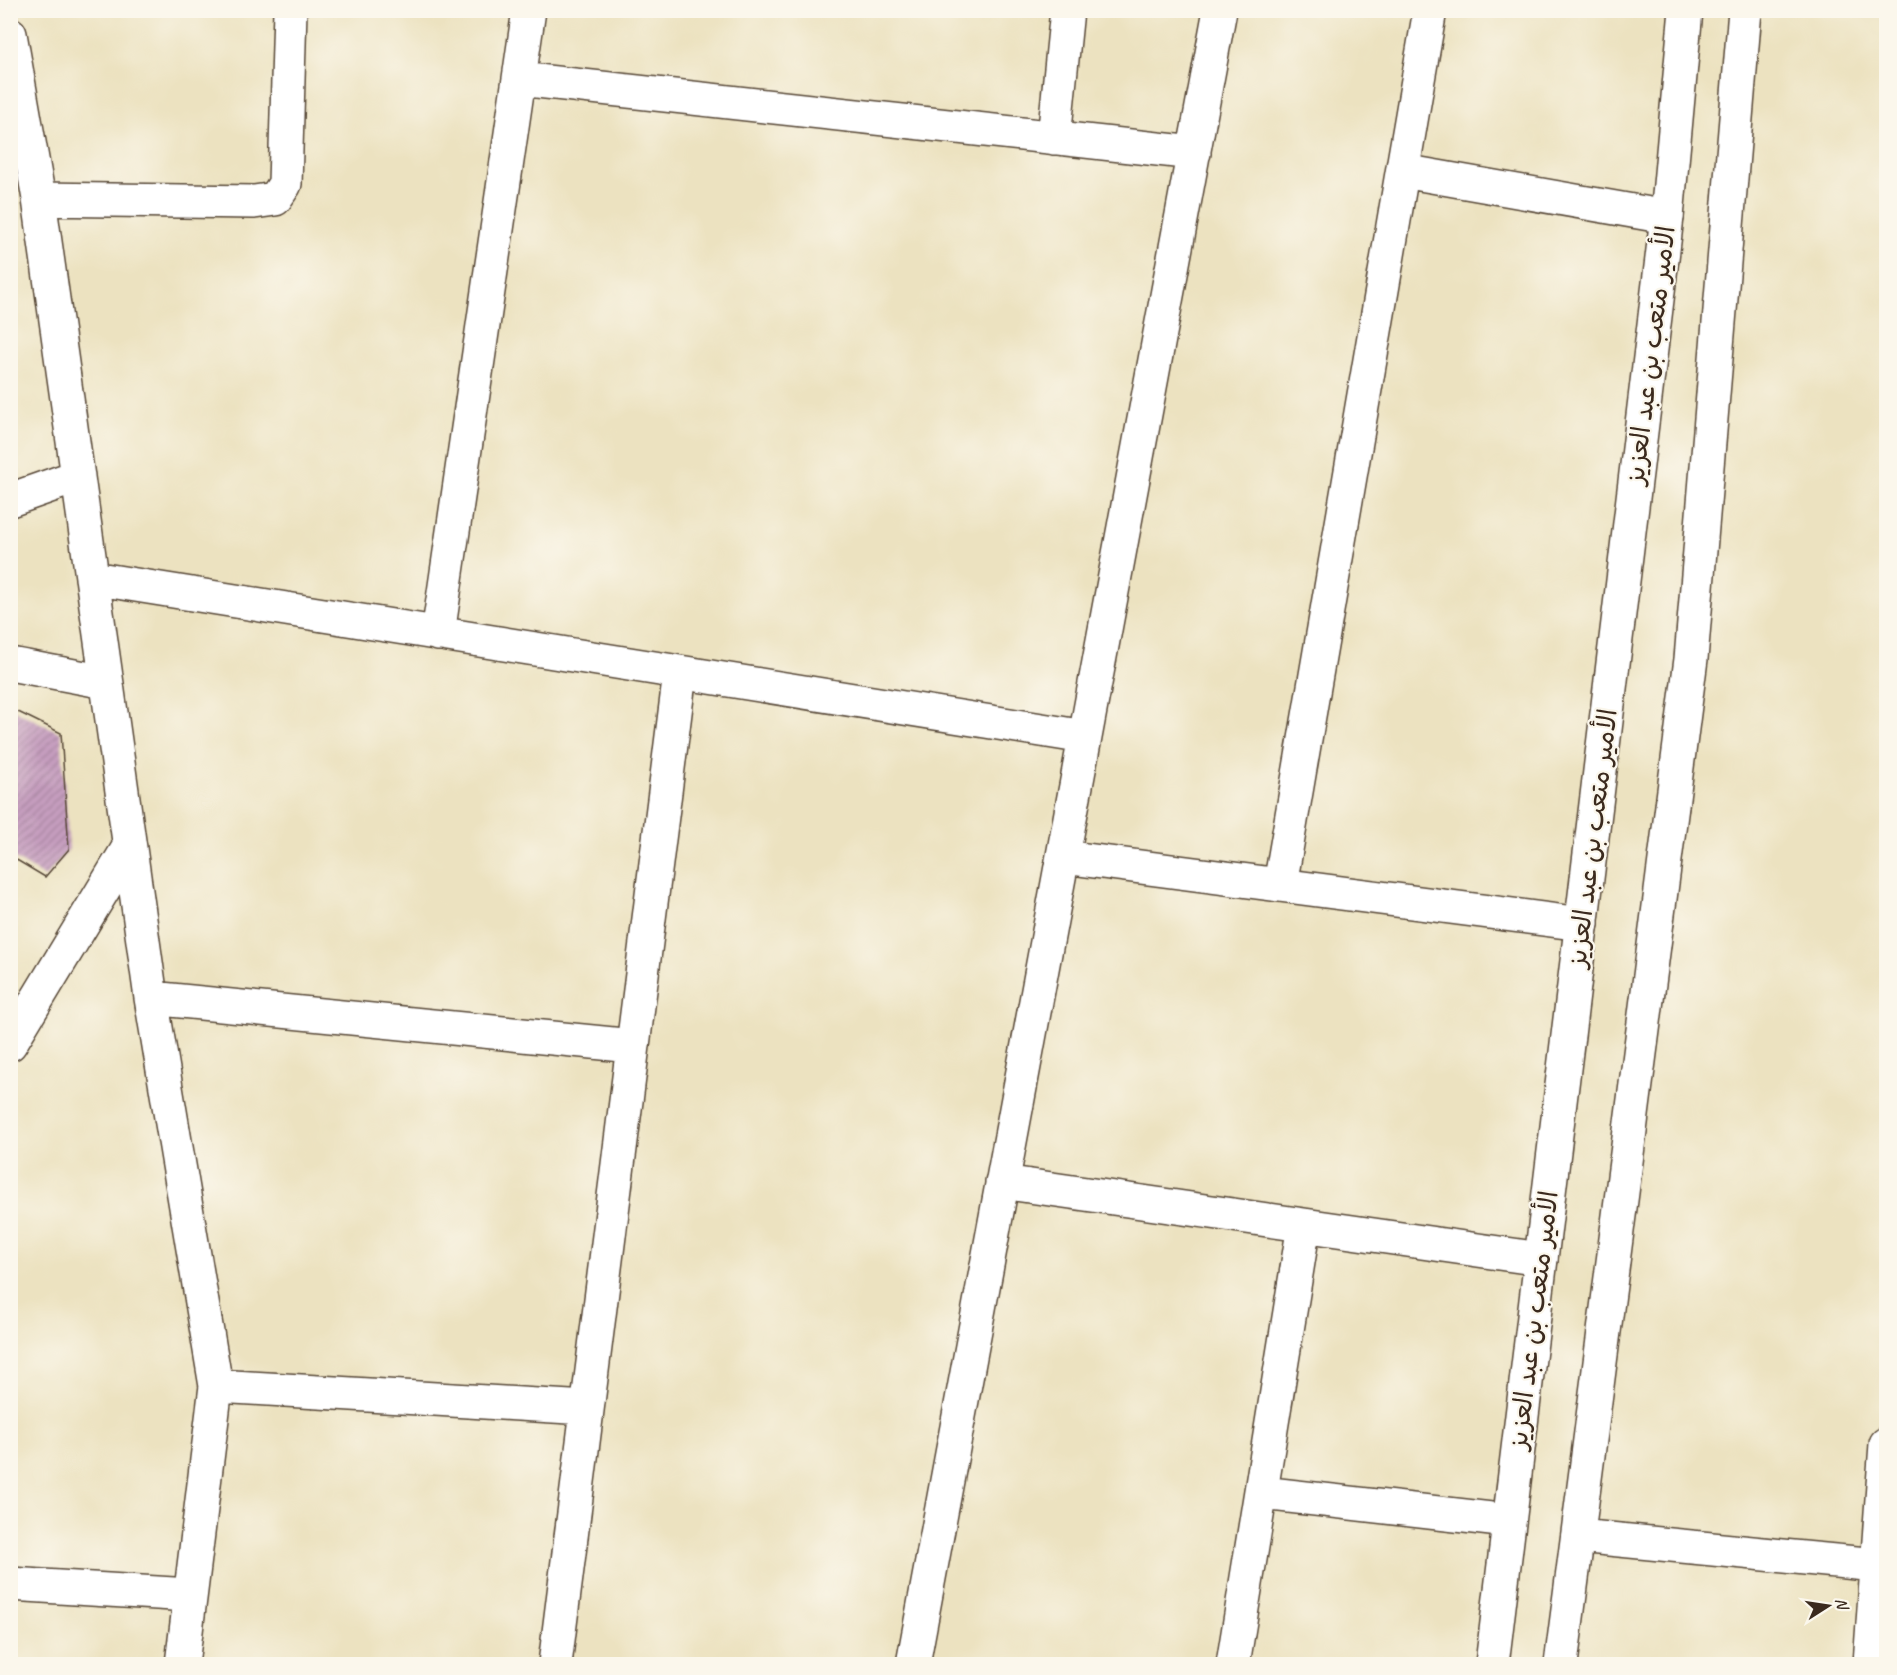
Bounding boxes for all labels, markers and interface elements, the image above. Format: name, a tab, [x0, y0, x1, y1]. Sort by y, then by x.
street label: الأمير متعب بن عبد العزيز	[1616, 224, 1683, 488]
street label: الأمير متعب بن عبد العزيز	[1558, 707, 1625, 971]
street label: الأمير متعب بن عبد العزيز	[1499, 1189, 1566, 1453]
north arrow	[1798, 1576, 1858, 1636]
text: N	[1831, 1596, 1853, 1613]

